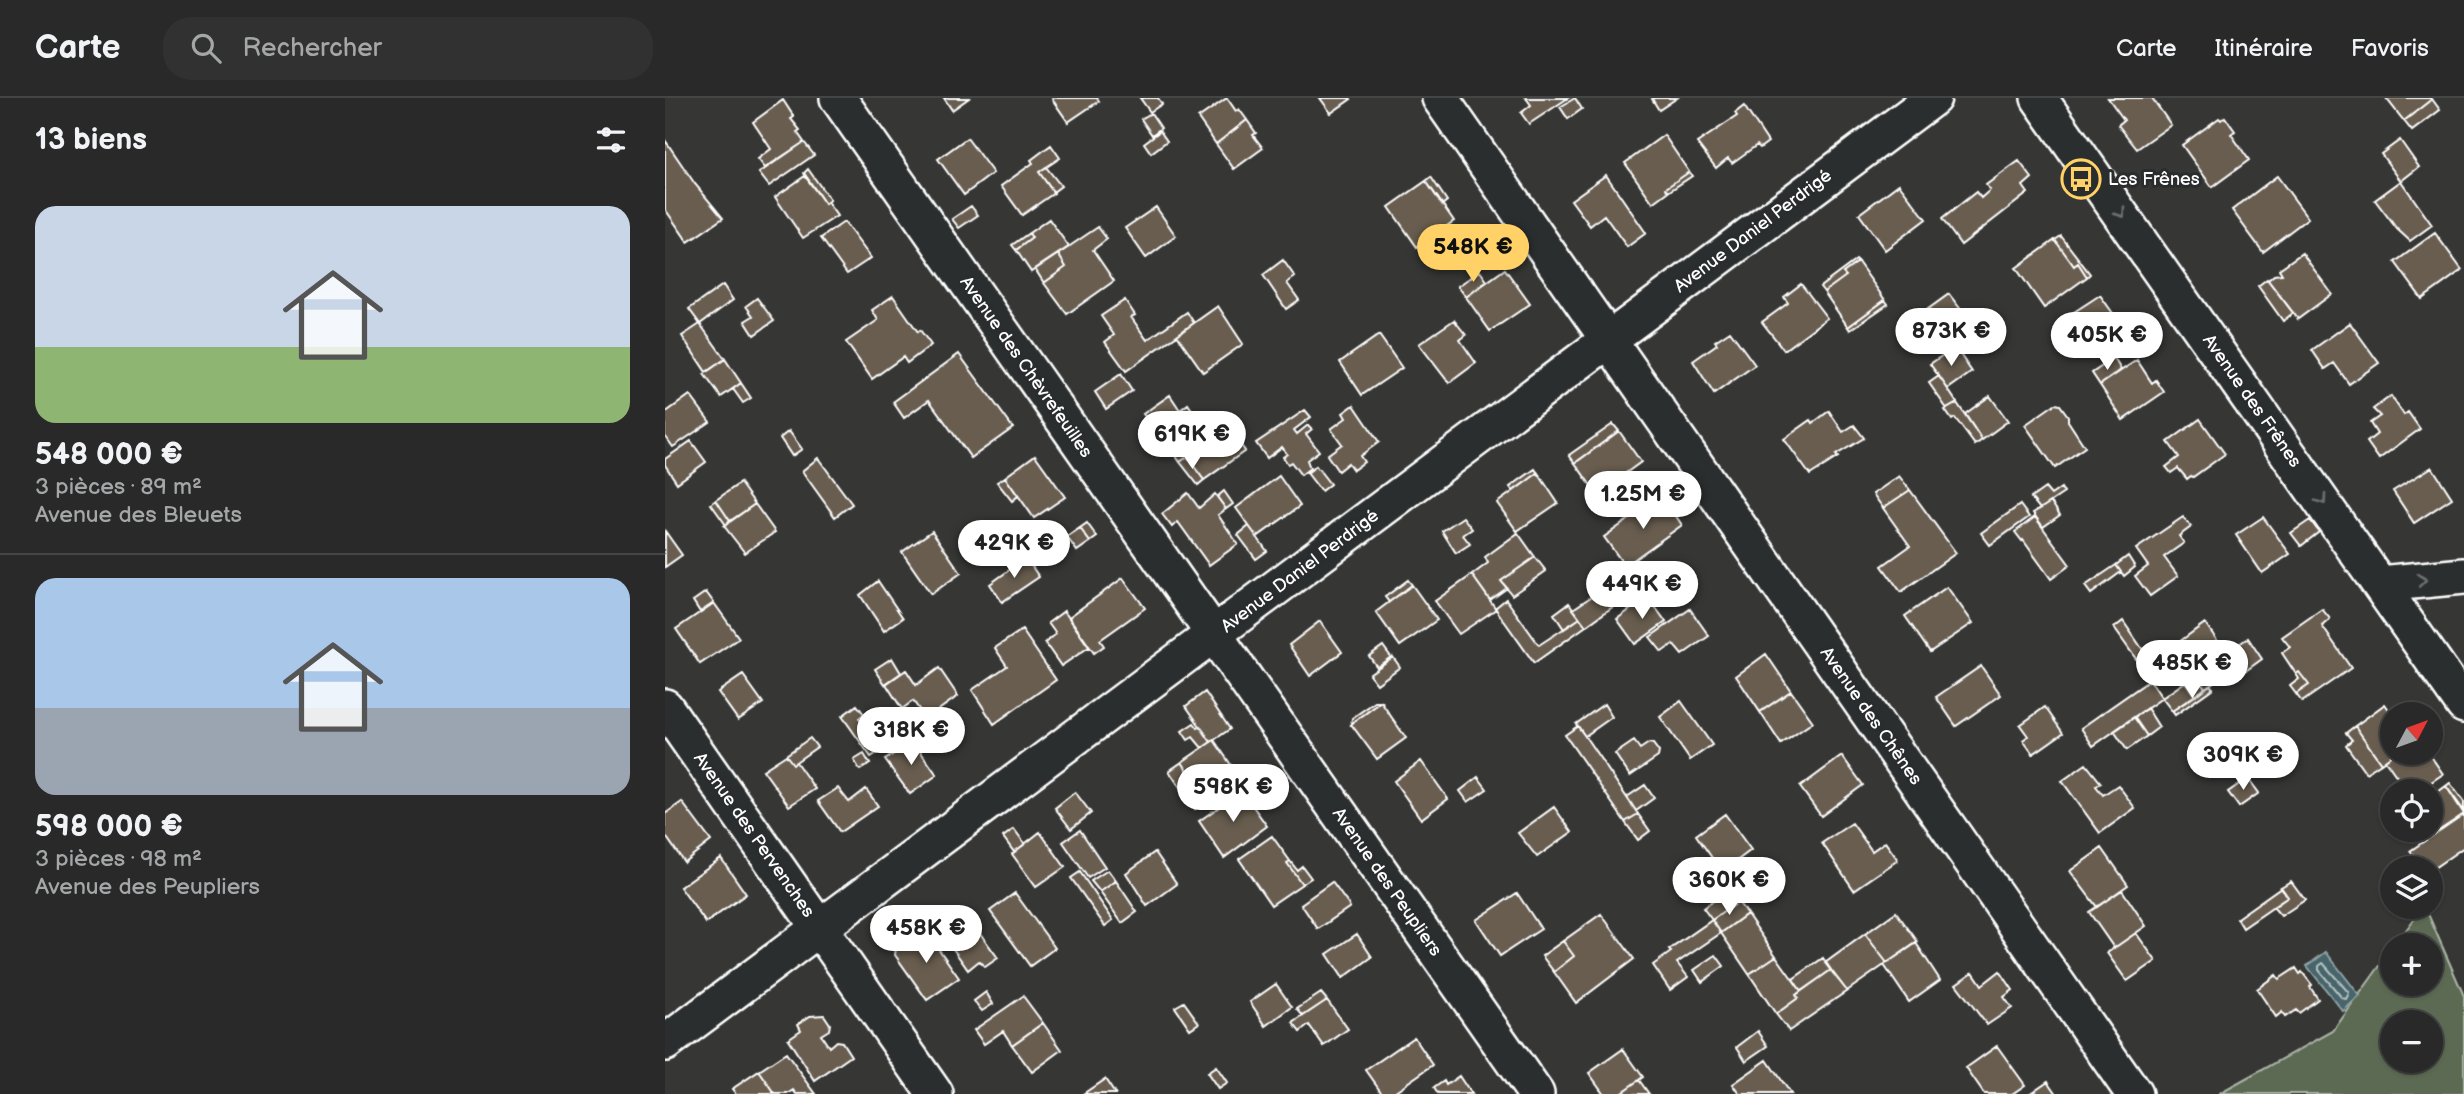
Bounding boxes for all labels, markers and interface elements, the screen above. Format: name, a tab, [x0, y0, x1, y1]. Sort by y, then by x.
search box	[163, 17, 653, 80]
text: Carte	[35, 28, 121, 68]
icon: search	[187, 29, 225, 67]
text: Rechercher	[243, 33, 382, 64]
text: Carte	[2116, 34, 2177, 63]
text: Itinéraire	[2215, 34, 2313, 63]
text: Favoris	[2351, 34, 2429, 63]
icon: filters	[592, 121, 630, 159]
text: 13 biens	[35, 122, 147, 158]
bus stop icon: Les Frênes	[2060, 158, 2102, 200]
street label: Avenue Daniel Perdrigé	[1670, 165, 1836, 297]
place label: Les Frênes	[2108, 169, 2200, 190]
one-way arrow	[2113, 206, 2126, 219]
pin: 548K €	[1416, 225, 1530, 284]
text: 548K €	[1433, 233, 1513, 261]
icon: home	[270, 252, 396, 378]
street label: Avenue des Chèvrefeuilles	[955, 272, 1097, 462]
pin: 873K €	[1894, 308, 2008, 368]
pin: 405K €	[2050, 313, 2164, 372]
text: 873K €	[1911, 317, 1991, 345]
text: 405K €	[2067, 321, 2147, 349]
street label: Avenue des Frênes	[2198, 330, 2306, 472]
pin: 619K €	[1135, 412, 1249, 471]
text: 619K €	[1154, 420, 1230, 448]
text: 548 000 €	[35, 437, 183, 473]
pin: 1.25M €	[1578, 472, 1708, 531]
text: 3 pièces · 89 m²	[35, 473, 202, 501]
text: 1.25M €	[1600, 480, 1686, 508]
one-way arrow	[2314, 492, 2326, 505]
text: Avenue des Bleuets	[35, 501, 242, 529]
street label: Avenue Daniel Perdrigé	[1217, 505, 1383, 637]
pin: 429K €	[957, 520, 1071, 580]
text: 429K €	[974, 529, 1054, 557]
pin: 449K €	[1585, 561, 1699, 621]
text: 449K €	[1602, 570, 1682, 598]
one-way arrow	[2417, 573, 2428, 588]
icon: home	[270, 624, 396, 750]
pin: 485K €	[2135, 640, 2249, 700]
street label: Avenue des Chênes	[1816, 643, 1926, 789]
text: 485K €	[2152, 649, 2232, 677]
north arrow	[2380, 702, 2443, 765]
map controls	[2380, 702, 2443, 1073]
pin: 318K €	[854, 708, 968, 767]
text: 318K €	[873, 716, 949, 744]
pin: 309K €	[2186, 732, 2300, 792]
text: 309K €	[2203, 741, 2283, 769]
street label: Avenue des Pervenches	[689, 749, 819, 921]
pin: 598K €	[1176, 764, 1290, 824]
text: 598K €	[1193, 773, 1273, 801]
button: locate	[2380, 779, 2443, 842]
street label: Avenue des Peupliers	[1328, 804, 1446, 960]
text: 598 000 €	[35, 809, 183, 845]
text: 3 pièces · 98 m²	[35, 845, 202, 873]
button: layers	[2380, 856, 2443, 919]
pin: 360K €	[1672, 858, 1786, 917]
text: 360K €	[1689, 866, 1769, 894]
text: Avenue des Peupliers	[35, 873, 260, 901]
pin: 458K €	[869, 906, 983, 965]
text: 458K €	[886, 914, 966, 942]
button: +	[2380, 933, 2443, 996]
button: −	[2380, 1010, 2443, 1073]

